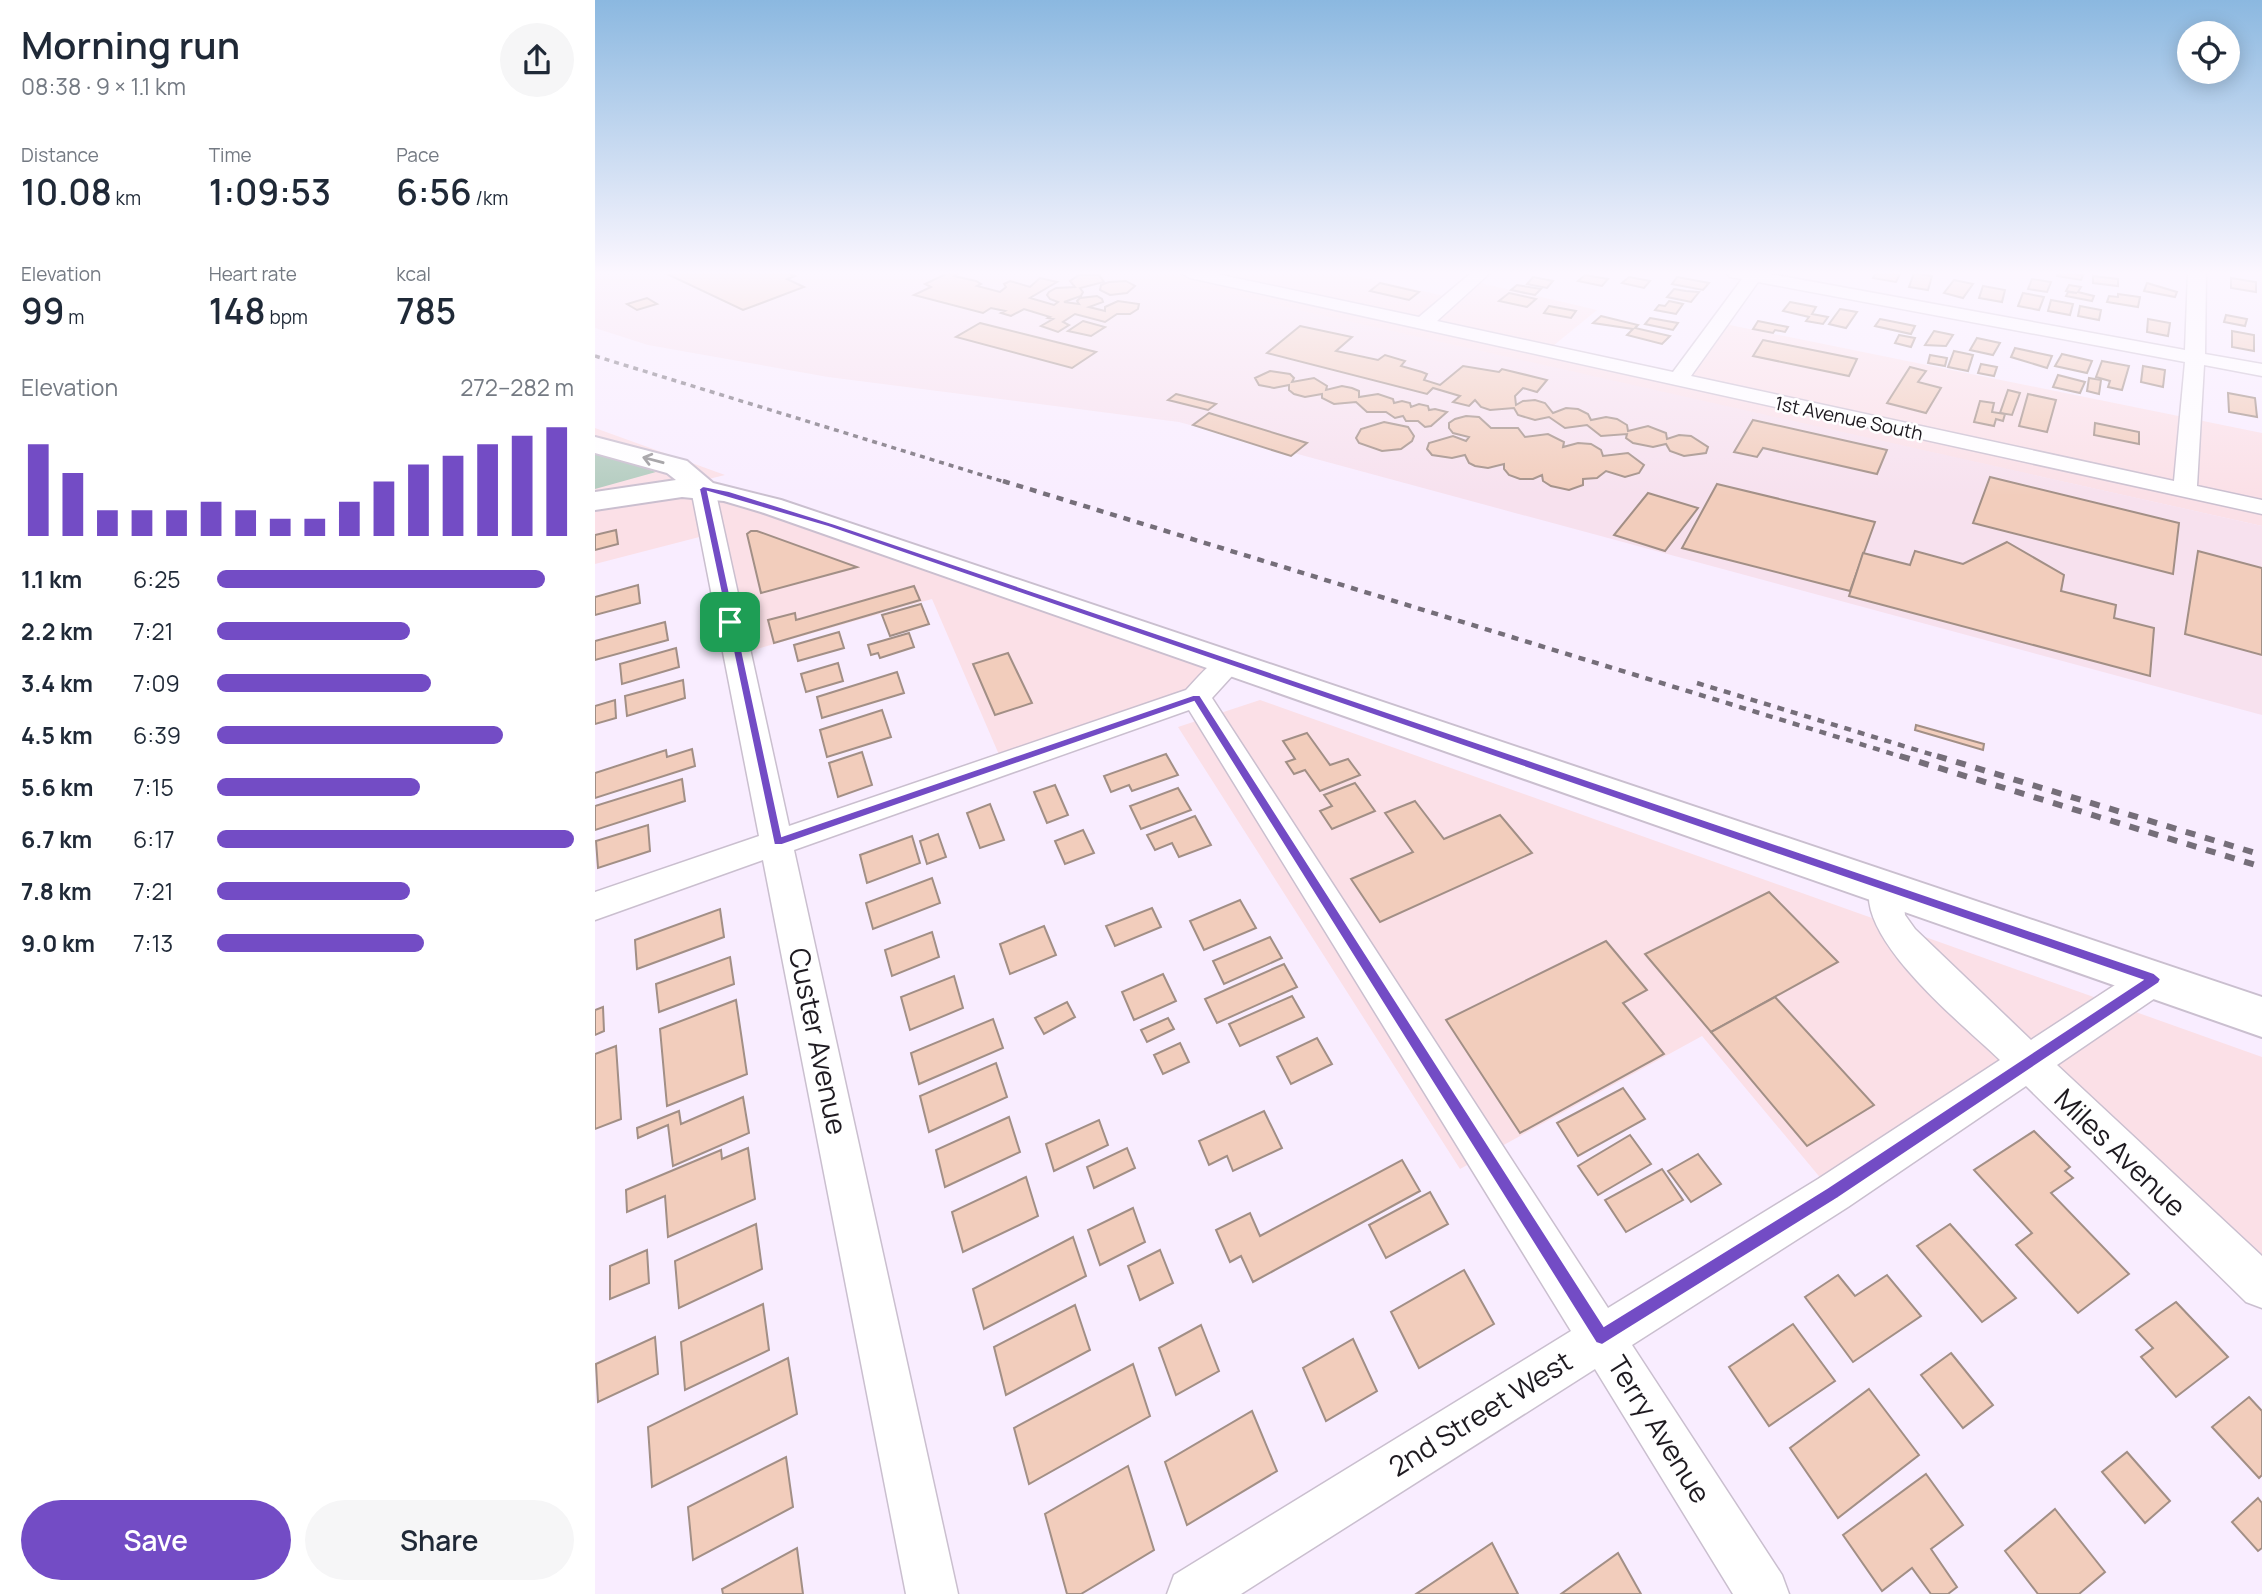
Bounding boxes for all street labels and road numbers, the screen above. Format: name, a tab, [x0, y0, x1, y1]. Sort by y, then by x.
street label: 1st Avenue South	[1773, 390, 1925, 446]
street label: Custer Avenue	[781, 944, 857, 1138]
street label: Miles Avenue	[2047, 1080, 2195, 1224]
street label: 2nd Street West	[1381, 1341, 1579, 1485]
street label: Terry Avenue	[1600, 1348, 1720, 1510]

